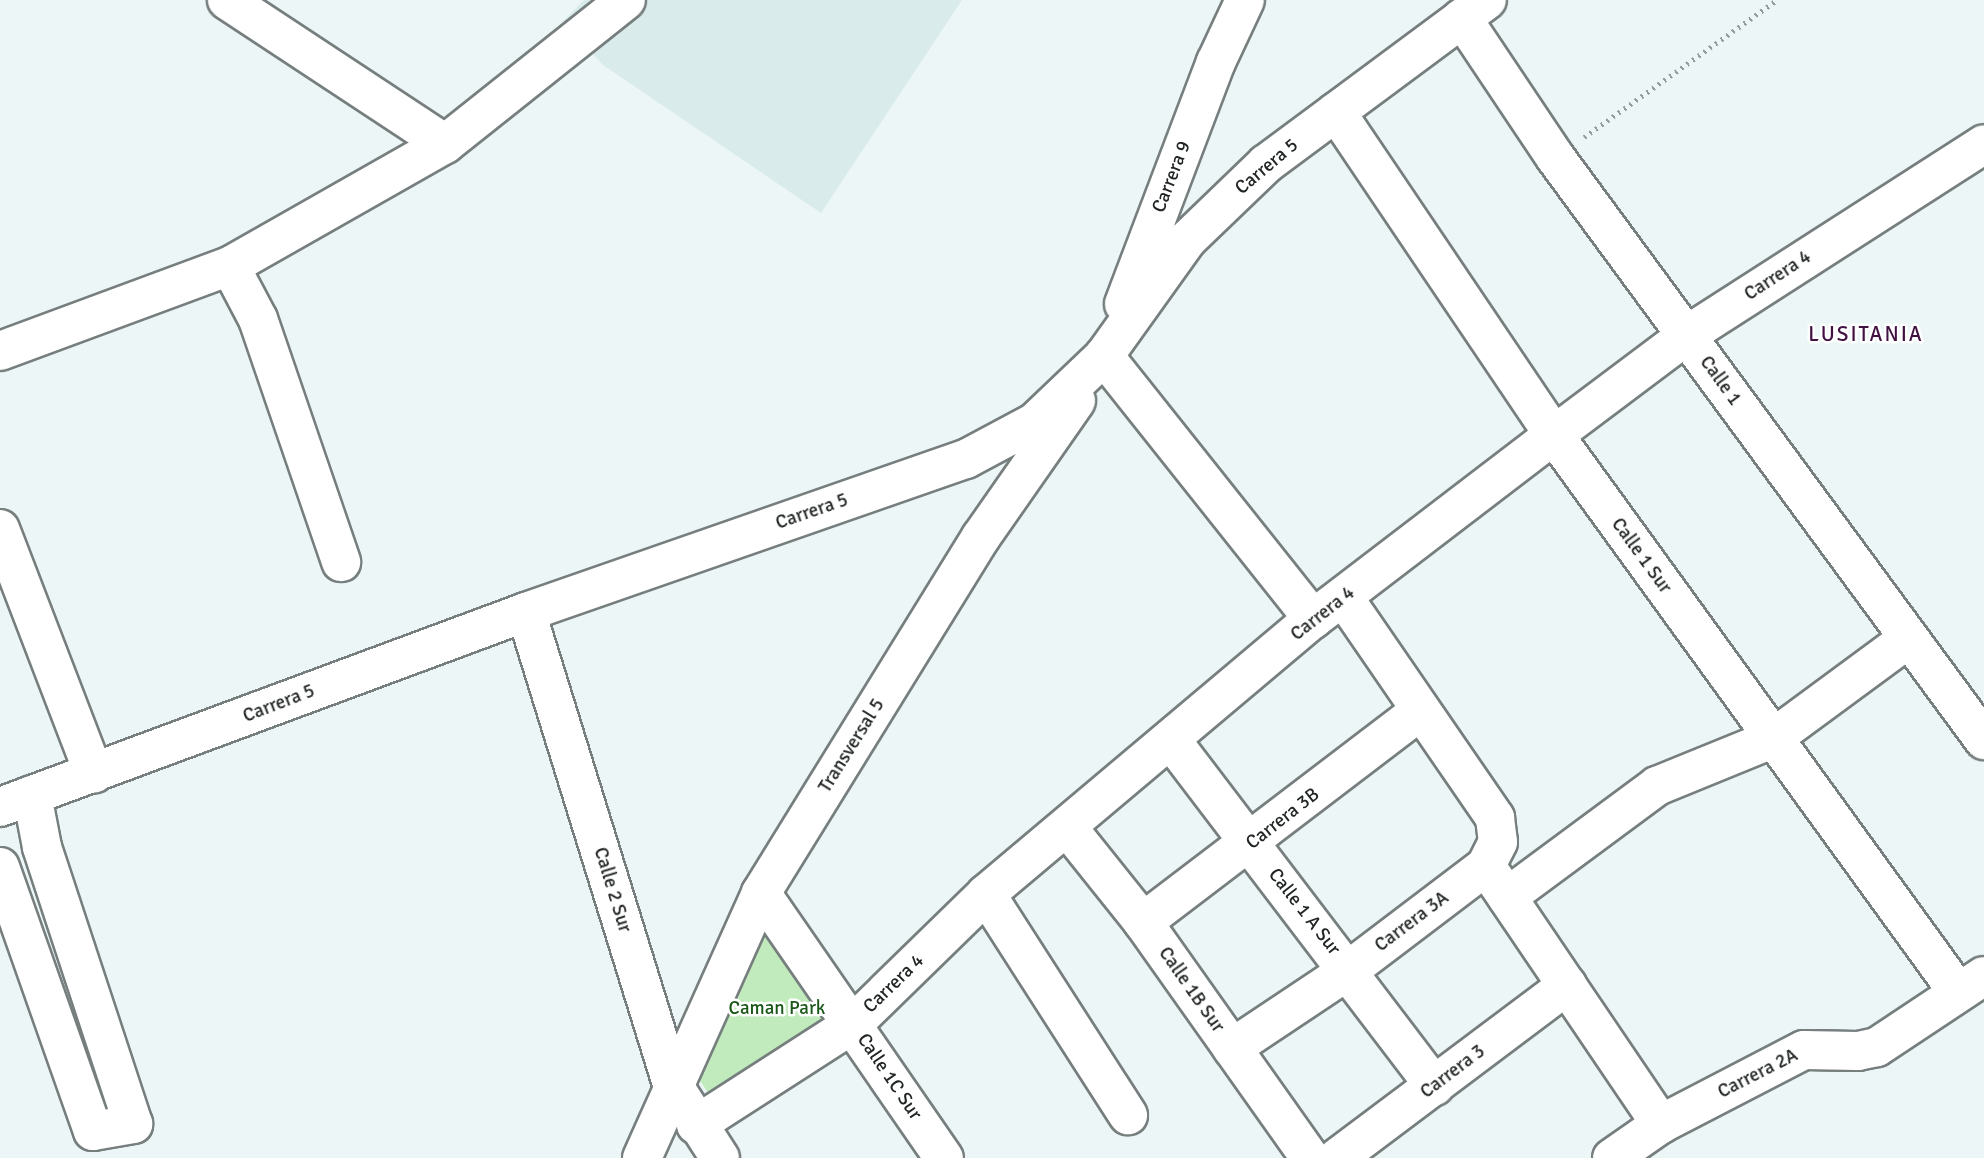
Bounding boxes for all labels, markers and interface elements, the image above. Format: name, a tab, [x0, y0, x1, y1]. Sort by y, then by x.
street label: Carrera 5	[1231, 134, 1303, 200]
street label: Carrera 9	[1148, 138, 1196, 216]
street label: Carrera 4	[1740, 246, 1816, 306]
district label: LUSITANIA	[1809, 321, 1923, 347]
street label: Calle 1	[1694, 352, 1746, 410]
street label: Carrera 5	[773, 489, 851, 535]
street label: Calle 1 Sur	[1606, 514, 1676, 598]
street label: Carrera 4	[1286, 582, 1360, 646]
street label: Carrera 5	[240, 680, 318, 728]
street label: Transversal 5	[814, 695, 890, 797]
street label: Carrera 3B	[1242, 783, 1324, 855]
street label: Calle 2 Sur	[588, 845, 636, 935]
street label: Calle 1 A Sur	[1263, 864, 1345, 960]
street label: Carrera 3A	[1371, 887, 1453, 957]
street label: Calle 1B Sur	[1153, 943, 1229, 1037]
street label: Carrera 4	[859, 950, 929, 1018]
park label: Caman Park	[729, 998, 825, 1020]
street label: Calle 1C Sur	[852, 1029, 926, 1125]
street label: Carrera 3	[1416, 1040, 1490, 1104]
street label: Carrera 2A	[1714, 1044, 1802, 1104]

